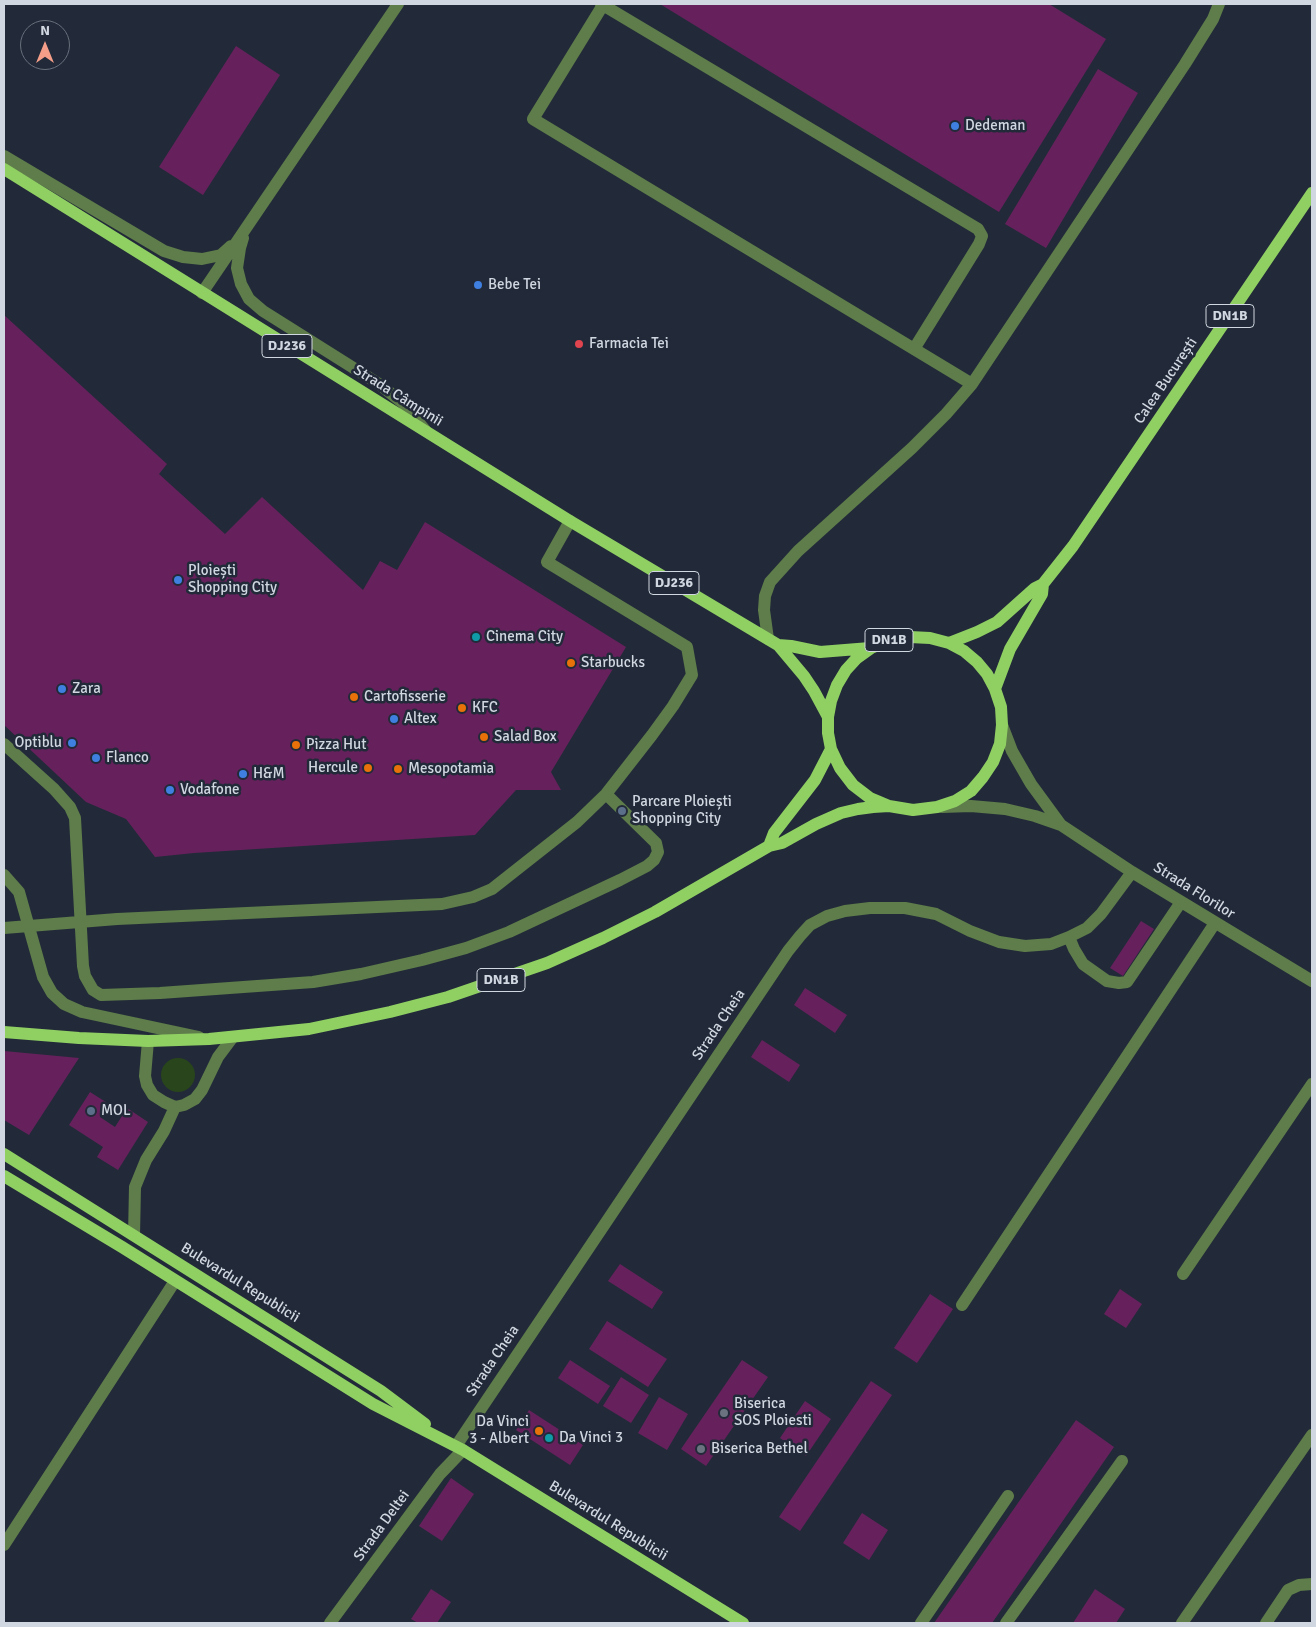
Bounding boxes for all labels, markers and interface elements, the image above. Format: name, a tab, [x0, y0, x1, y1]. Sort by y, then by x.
north arrow	[20, 20, 70, 70]
text: N	[40, 22, 50, 39]
place label: Dedeman	[965, 117, 1025, 135]
marker: Dedeman	[949, 120, 961, 132]
place label: Bebe Tei	[488, 276, 541, 294]
marker: Bebe Tei	[472, 279, 484, 291]
road number: DN1B	[1206, 304, 1254, 328]
road number: DJ236	[262, 334, 312, 358]
street label: Calea București	[1130, 334, 1202, 428]
place label: Farmacia Tei	[589, 335, 669, 353]
marker: Farmacia Tei	[573, 338, 585, 350]
street label: Strada Câmpinii	[350, 361, 446, 431]
place label: Ploiești Shopping City	[188, 562, 277, 597]
road number: DJ236	[649, 572, 699, 594]
marker: Ploiești Shopping City	[172, 574, 184, 586]
place label: Cinema City	[486, 628, 563, 646]
road number: DN1B	[865, 628, 913, 652]
marker: Cinema City	[470, 631, 482, 643]
place label: Starbucks	[581, 654, 645, 672]
marker: Starbucks	[565, 657, 577, 669]
place label: Zara	[72, 680, 101, 698]
marker: Zara	[56, 683, 68, 695]
place label: Cartofisserie	[364, 688, 446, 706]
marker: Cartofisserie	[348, 691, 360, 703]
place label: KFC	[472, 699, 498, 717]
marker: KFC	[456, 702, 468, 714]
place label: Altex	[404, 710, 437, 728]
marker: Altex	[388, 713, 400, 725]
place label: Salad Box	[494, 728, 557, 746]
marker: Salad Box	[478, 731, 490, 743]
place label: Optiblu	[14, 734, 62, 752]
place label: Pizza Hut	[306, 736, 366, 754]
marker: Optiblu	[66, 737, 78, 749]
marker: Pizza Hut	[290, 739, 302, 751]
place label: Flanco	[106, 749, 149, 767]
marker: Flanco	[90, 752, 102, 764]
place label: Hercule	[308, 759, 358, 777]
place label: Mesopotamia	[408, 760, 494, 778]
marker: Hercule	[362, 762, 374, 774]
marker: Mesopotamia	[392, 763, 404, 775]
place label: H&M	[253, 765, 285, 783]
marker: H&M	[237, 768, 249, 780]
place label: Vodafone	[180, 781, 240, 799]
marker: Vodafone	[164, 784, 176, 796]
place label: Parcare Ploiești Shopping City	[632, 793, 732, 828]
marker: Parcare Ploiești Shopping City	[616, 805, 628, 817]
street label: Strada Florilor	[1150, 859, 1238, 923]
road number: DN1B	[477, 968, 525, 992]
street label: Strada Cheia	[689, 986, 749, 1064]
place label: MOL	[101, 1102, 131, 1120]
marker: MOL	[85, 1105, 97, 1117]
street label: Bulevardul Republicii	[177, 1239, 303, 1327]
street label: Strada Cheia	[463, 1322, 523, 1400]
place label: Biserica SOS Ploiesti	[734, 1395, 812, 1430]
marker: Biserica SOS Ploiesti	[718, 1407, 730, 1419]
place label: Da Vinci 3 - Albert	[469, 1413, 529, 1448]
marker: Da Vinci 3 - Albert	[533, 1425, 545, 1437]
place label: Da Vinci 3	[559, 1429, 623, 1447]
marker: Da Vinci 3	[543, 1432, 555, 1444]
place label: Biserica Bethel	[711, 1440, 808, 1458]
marker: Biserica Bethel	[695, 1443, 707, 1455]
street label: Bulevardul Republicii	[545, 1477, 671, 1565]
street label: Strada Deltei	[350, 1487, 414, 1565]

